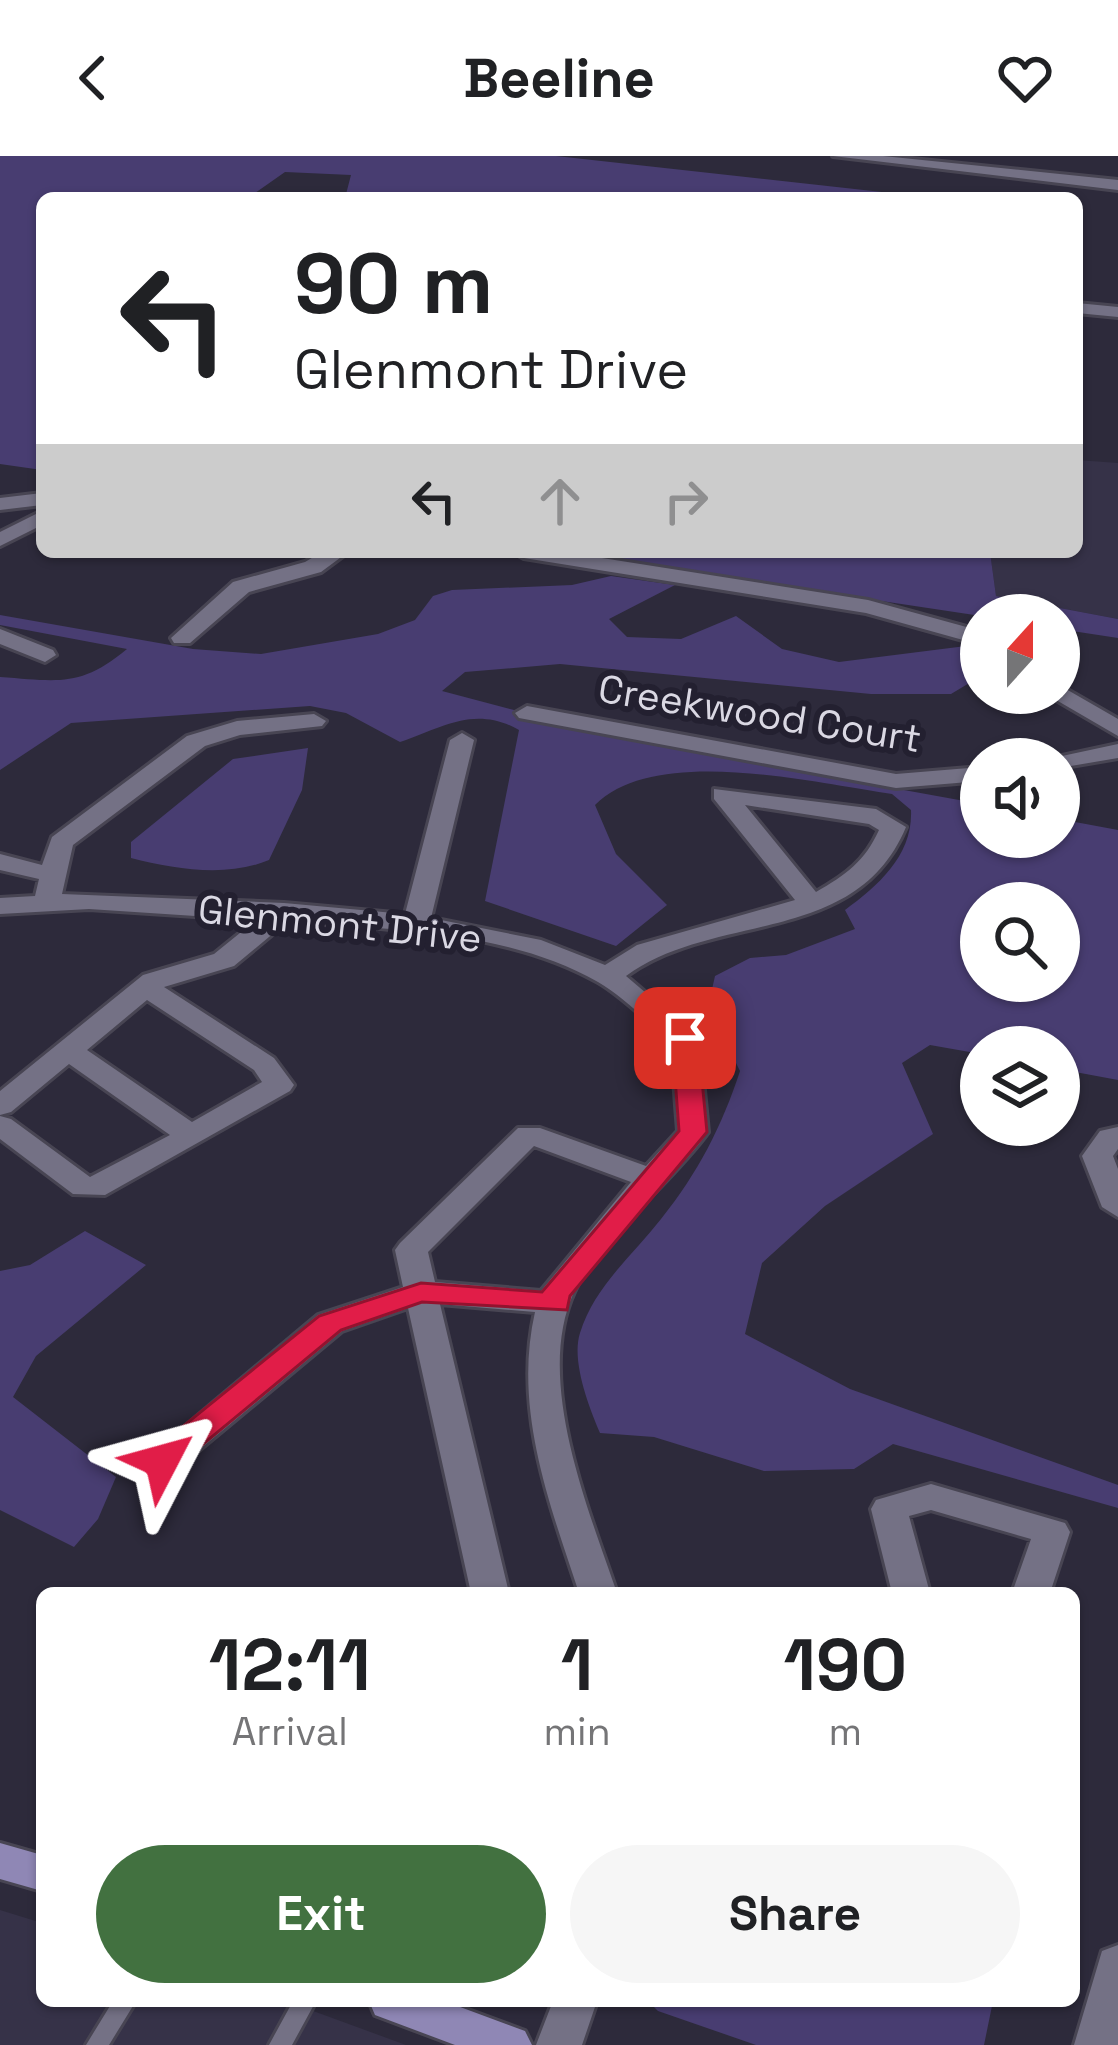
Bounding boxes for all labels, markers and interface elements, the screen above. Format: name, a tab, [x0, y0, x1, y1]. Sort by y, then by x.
text: Beeline	[463, 44, 655, 113]
icon: back	[60, 45, 126, 111]
icon: heart	[992, 45, 1058, 111]
text: 90 m	[294, 230, 493, 338]
icon: left	[96, 240, 252, 396]
text: Glenmont Drive	[294, 335, 688, 404]
icon: left	[401, 468, 467, 534]
icon: ahead	[527, 468, 593, 534]
icon: right	[653, 468, 719, 534]
north arrow	[960, 594, 1080, 714]
map controls	[960, 594, 1080, 1146]
street label: Creekwood Court	[595, 664, 925, 763]
button: sound	[960, 738, 1080, 858]
button: search	[960, 882, 1080, 1002]
street label: Glenmont Drive	[196, 884, 484, 963]
pin	[634, 987, 736, 1089]
icon: arrive	[652, 1005, 718, 1071]
button: layers	[960, 1026, 1080, 1146]
position arrow	[99, 1398, 225, 1524]
text: 12:11	[209, 1619, 371, 1711]
text: 1	[561, 1619, 593, 1711]
text: 190	[783, 1619, 907, 1711]
text: Arrival	[232, 1707, 348, 1756]
text: min	[544, 1707, 611, 1756]
text: m	[828, 1707, 862, 1756]
button: Exit	[96, 1845, 546, 1983]
button: Share	[570, 1845, 1020, 1983]

